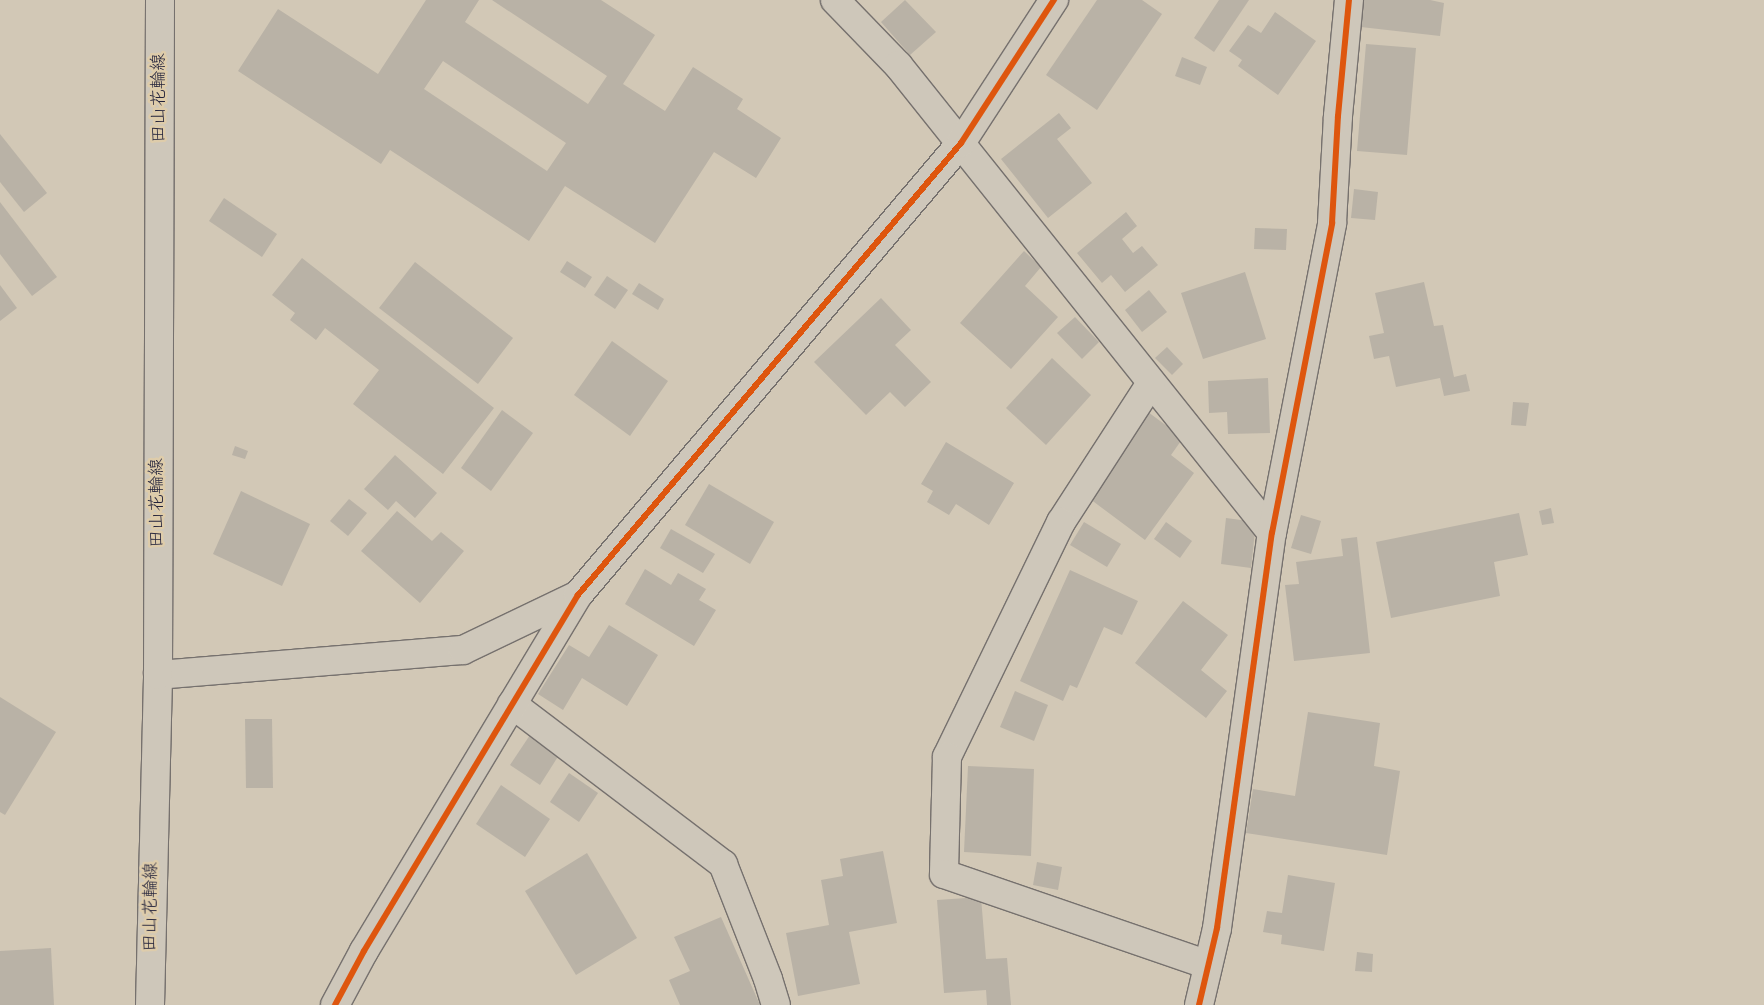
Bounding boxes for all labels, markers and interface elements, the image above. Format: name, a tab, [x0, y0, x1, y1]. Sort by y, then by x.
street label: 田山花輪線	[149, 53, 171, 143]
street label: 田山花輪線	[147, 458, 169, 548]
street label: 田山花輪線	[140, 862, 164, 952]

